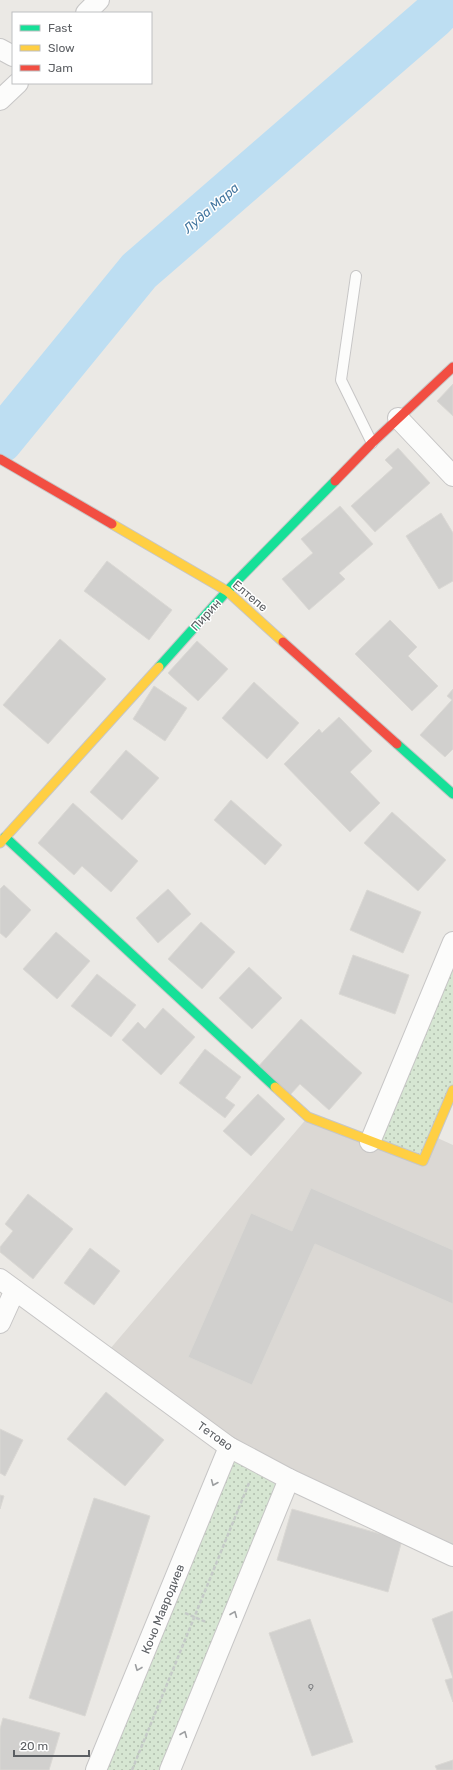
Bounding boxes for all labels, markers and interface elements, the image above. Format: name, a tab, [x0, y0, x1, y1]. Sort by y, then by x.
legend	[12, 12, 152, 84]
text: Fast	[48, 21, 72, 35]
text: Slow	[48, 41, 75, 55]
text: Jam	[48, 61, 73, 75]
water label: Луда Мара	[180, 180, 242, 237]
street label: Елтепе	[230, 577, 270, 615]
street label: Пирин	[188, 596, 224, 634]
street label: Тетово	[194, 1419, 236, 1453]
one-way arrow	[211, 1480, 219, 1487]
street label: Кочо Мавродиев	[139, 1562, 187, 1656]
one-way arrow	[229, 1610, 237, 1618]
one-way arrow	[135, 1664, 143, 1672]
house number: 9	[308, 1682, 314, 1694]
one-way arrow	[180, 1730, 188, 1737]
scale bar	[14, 1732, 89, 1758]
text: 20 m	[20, 1739, 48, 1753]

